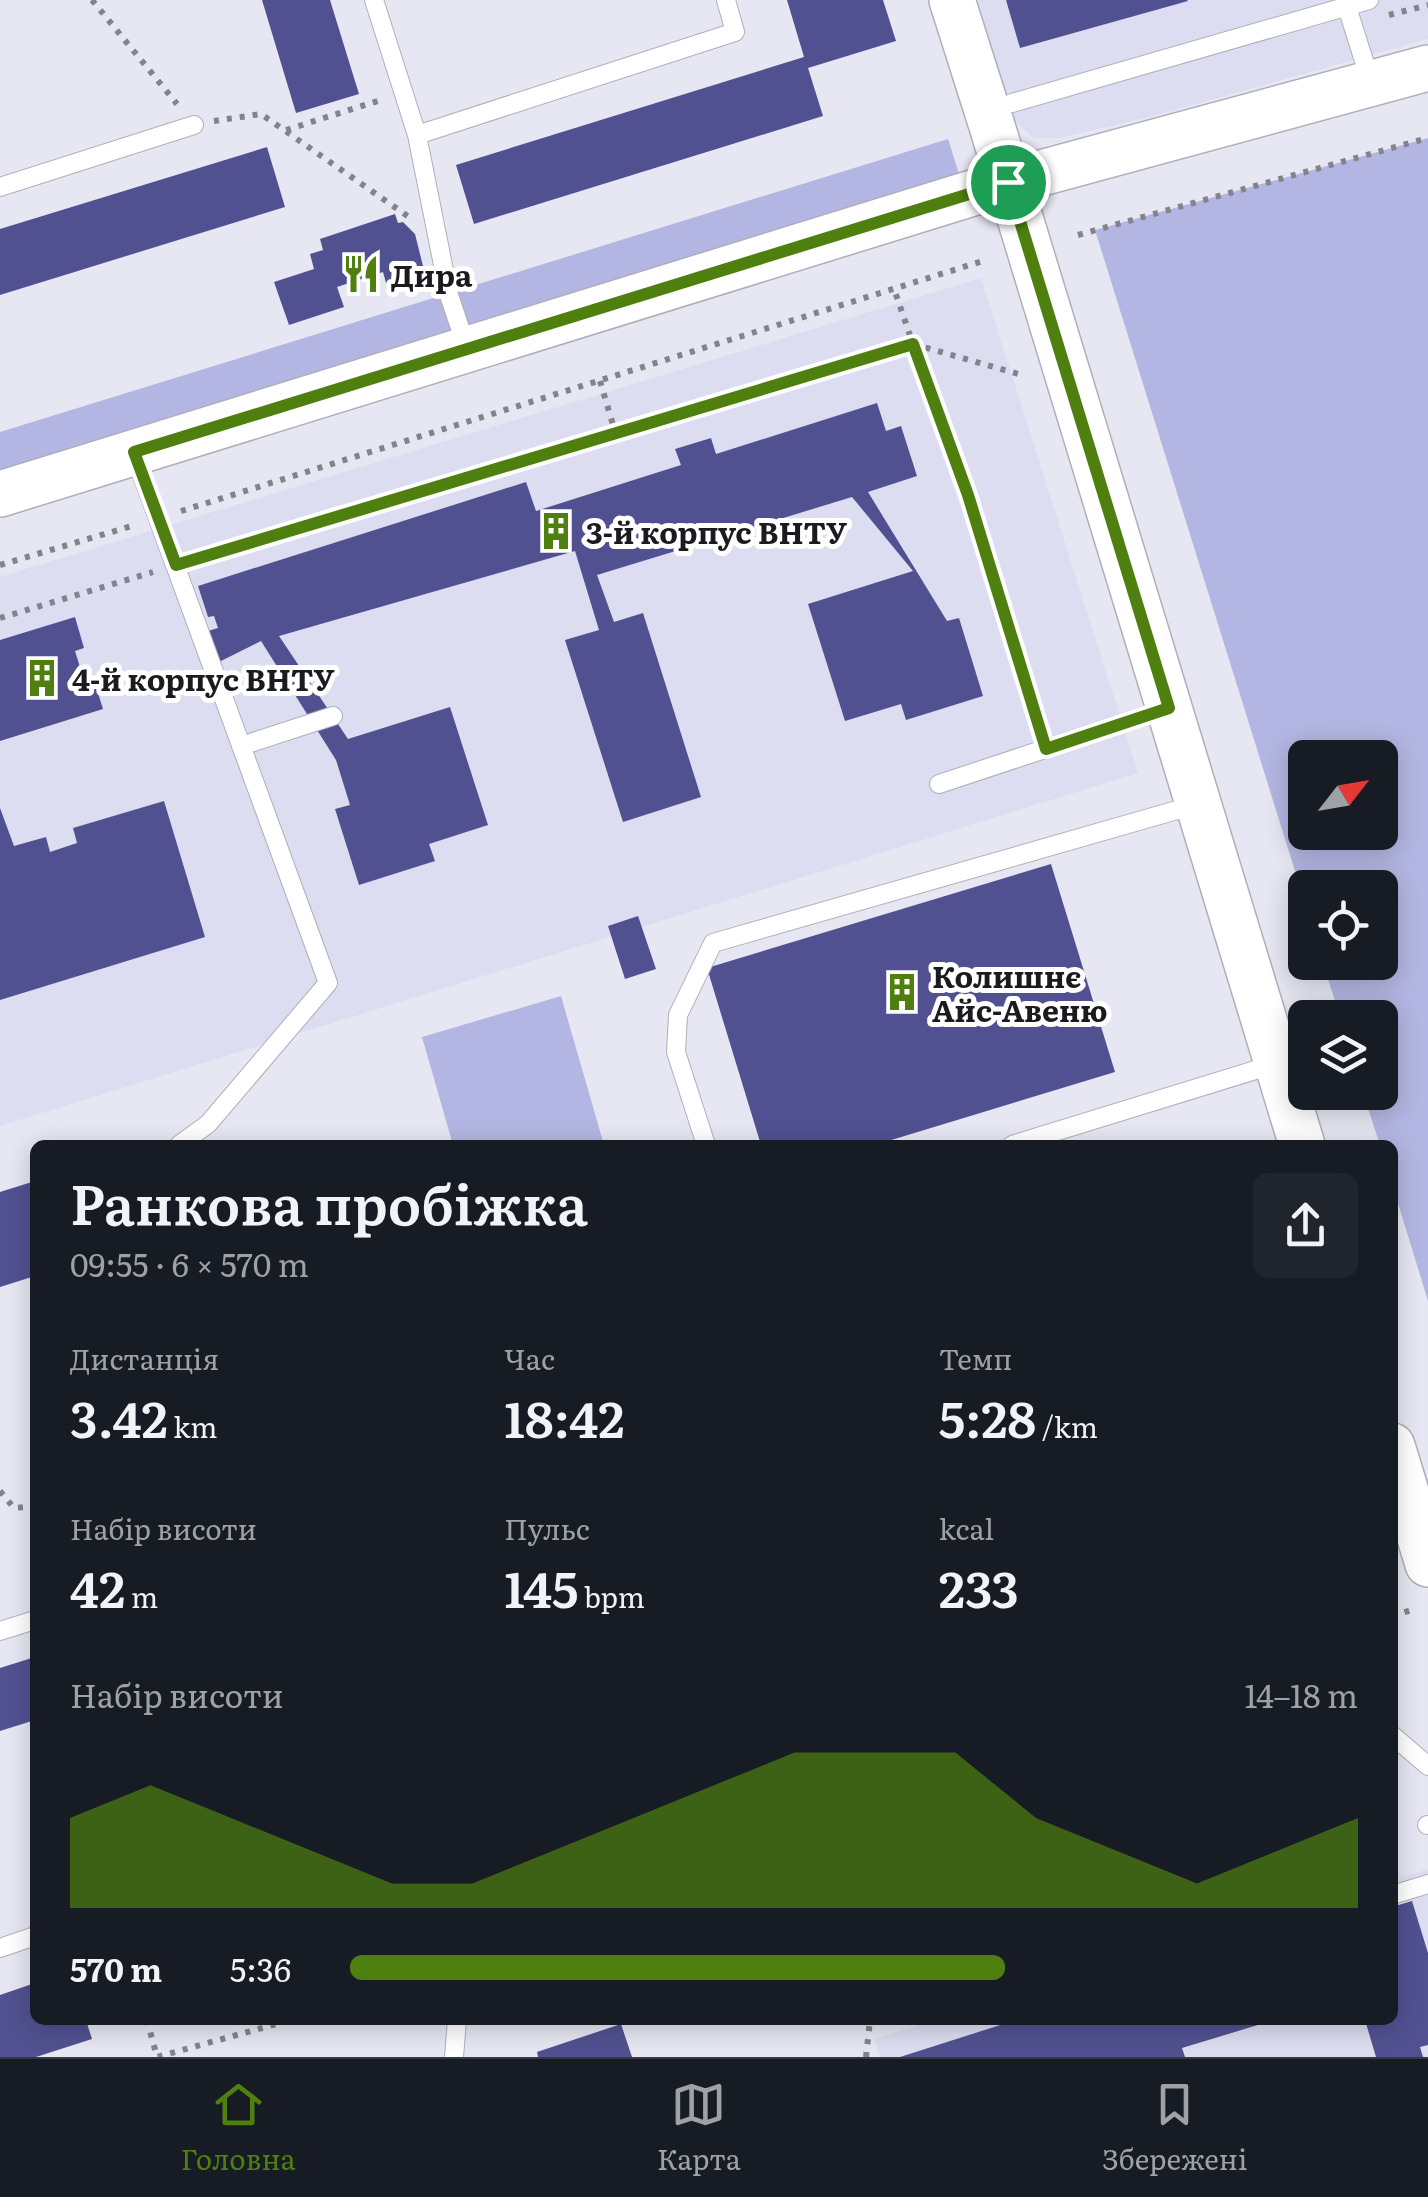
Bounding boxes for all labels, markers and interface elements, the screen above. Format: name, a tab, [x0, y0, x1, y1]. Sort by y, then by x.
pin	[966, 140, 1051, 225]
icon: arrive	[981, 155, 1036, 210]
place label: Дира	[391, 252, 473, 296]
restaurant icon: Дира	[340, 253, 382, 295]
place label: 3-й корпус ВНТУ	[586, 509, 847, 553]
building icon: 3-й корпус ВНТУ	[535, 510, 577, 552]
place label: 4-й корпус ВНТУ	[72, 656, 334, 700]
building icon: 4-й корпус ВНТУ	[21, 657, 63, 699]
north arrow	[1288, 740, 1398, 850]
map controls	[1288, 740, 1398, 1110]
button: locate	[1288, 870, 1398, 980]
place label: Колишнє Айс-Авеню	[932, 953, 1108, 1031]
building icon: Колишнє Айс-Авеню	[881, 971, 923, 1013]
button: layers	[1288, 1000, 1398, 1110]
text: Ранкова пробіжка	[70, 1160, 588, 1242]
button: share	[1253, 1173, 1358, 1278]
text: 09:55 · 6 × 570 m	[70, 1239, 309, 1287]
text: Дистанція	[70, 1337, 219, 1379]
text: Час	[504, 1337, 555, 1379]
text: Темп	[939, 1337, 1012, 1379]
text: 3.42	[70, 1379, 168, 1453]
text: 18:42	[504, 1379, 625, 1453]
text: 5:28	[939, 1379, 1036, 1453]
text: km	[168, 1405, 217, 1447]
text: /km	[1036, 1405, 1098, 1447]
text: Набір висоти	[70, 1507, 257, 1549]
text: Пульс	[504, 1507, 590, 1549]
text: kcal	[939, 1507, 994, 1549]
text: 42	[70, 1549, 125, 1623]
text: 145	[504, 1549, 579, 1623]
text: 233	[939, 1549, 1019, 1623]
text: m	[125, 1575, 158, 1617]
text: bpm	[579, 1575, 645, 1617]
text: Набір висоти	[70, 1670, 284, 1718]
text: 14–18 m	[1245, 1670, 1358, 1718]
text: 570 m	[70, 1944, 162, 1992]
text: 5:36	[230, 1944, 291, 1992]
tab: Головна	[181, 2077, 296, 2179]
tab: Карта	[657, 2077, 741, 2179]
tab: Збережені	[1102, 2077, 1247, 2179]

